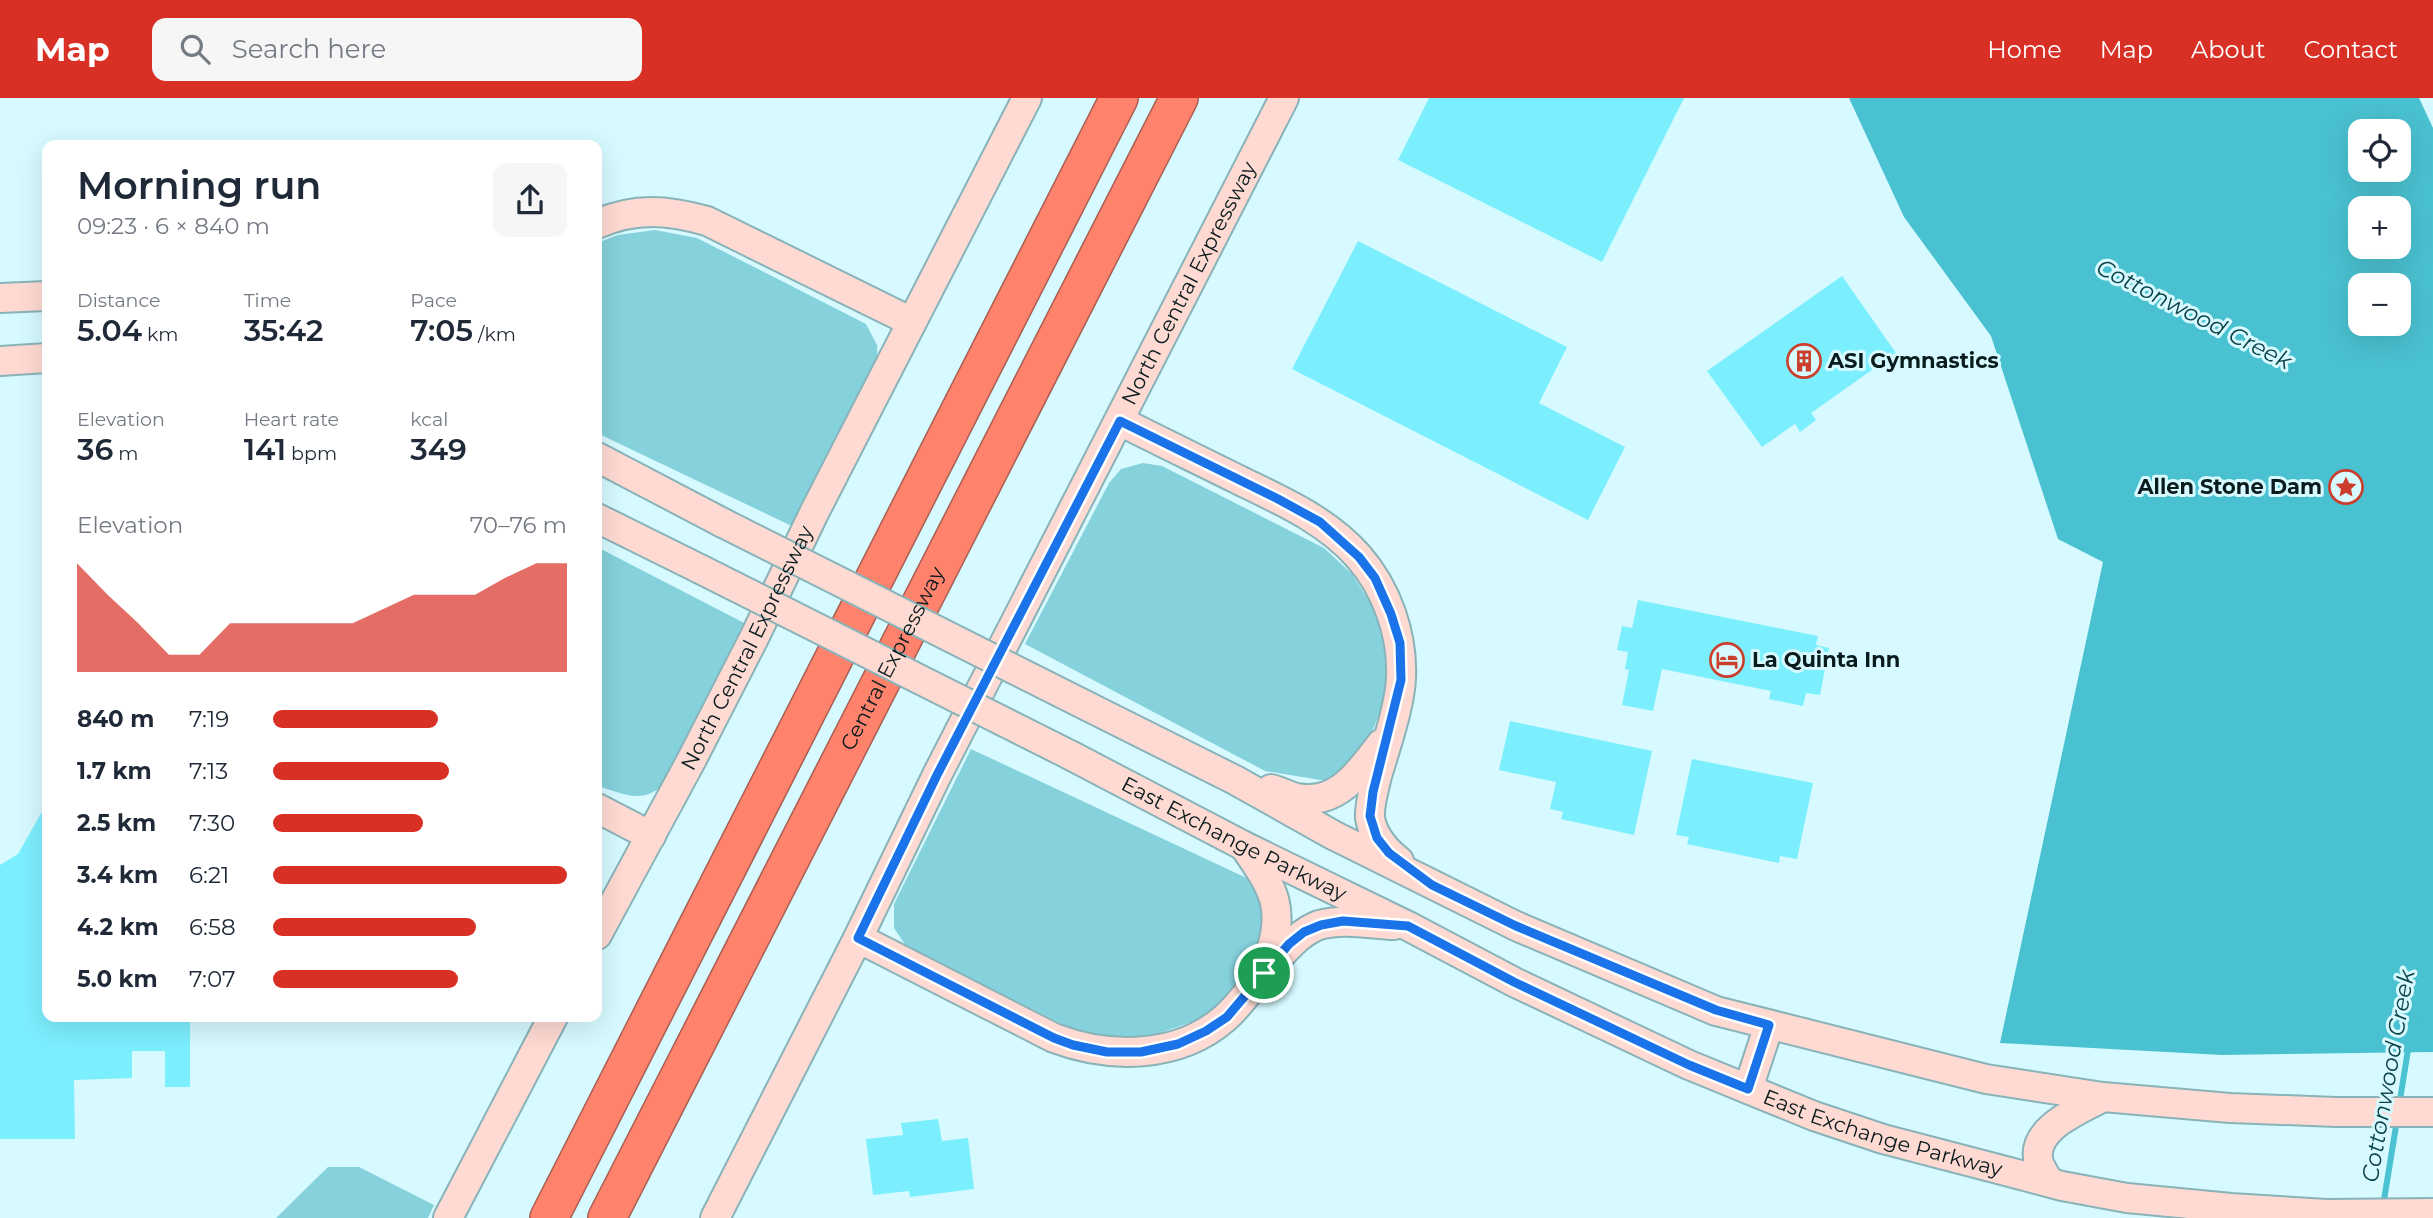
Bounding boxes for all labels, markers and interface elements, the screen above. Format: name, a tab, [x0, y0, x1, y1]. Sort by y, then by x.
search box	[152, 18, 642, 81]
text: Map	[35, 29, 110, 69]
icon: search	[176, 30, 214, 68]
text: Search here	[232, 33, 386, 65]
text: Home	[1987, 35, 2062, 64]
text: Map	[2100, 35, 2153, 64]
text: About	[2191, 35, 2265, 64]
text: Contact	[2303, 35, 2398, 64]
map controls	[2348, 119, 2411, 336]
button: locate	[2348, 119, 2411, 182]
street label: North Central Expressway	[1116, 157, 1262, 409]
text: Morning run	[77, 162, 321, 209]
button: share	[493, 163, 567, 237]
button: +	[2348, 196, 2411, 259]
text: 09:23 · 6 × 840 m	[77, 212, 270, 240]
water label: Cottonwood Creek	[2092, 253, 2298, 376]
button: −	[2348, 273, 2411, 336]
text: Distance	[77, 289, 160, 312]
text: Time	[244, 289, 291, 312]
text: Pace	[410, 289, 457, 312]
text: 5.04	[77, 312, 142, 349]
text: 35:42	[244, 312, 324, 349]
text: 7:05	[410, 312, 473, 349]
text: km	[142, 323, 178, 346]
text: /km	[473, 323, 516, 346]
building icon: ASI Gymnastics	[1785, 342, 1823, 380]
place label: ASI Gymnastics	[1827, 348, 1999, 373]
text: Elevation	[77, 408, 165, 431]
text: Heart rate	[244, 408, 339, 431]
text: kcal	[410, 408, 448, 431]
text: 36	[77, 431, 113, 468]
text: 141	[244, 431, 286, 468]
text: 349	[410, 431, 467, 468]
text: m	[113, 442, 138, 465]
text: bpm	[286, 442, 337, 465]
place icon: Allen Stone Dam	[2327, 468, 2365, 506]
place label: Allen Stone Dam	[2137, 474, 2322, 499]
text: Elevation	[77, 511, 183, 539]
text: 70–76 m	[470, 511, 567, 539]
street label: North Central Expressway	[675, 521, 818, 774]
street label: Central Expressway	[835, 562, 950, 754]
hotel icon: La Quinta Inn	[1708, 641, 1746, 679]
place label: La Quinta Inn	[1752, 647, 1900, 672]
text: 840 m	[77, 705, 154, 733]
text: 7:19	[189, 705, 229, 733]
text: 1.7 km	[77, 757, 152, 785]
text: 7:13	[189, 757, 228, 785]
street label: East Exchange Parkway	[1117, 771, 1351, 906]
text: 2.5 km	[77, 809, 156, 837]
text: 7:30	[189, 809, 235, 837]
text: 3.4 km	[77, 861, 158, 889]
text: 6:21	[189, 861, 229, 889]
text: 4.2 km	[77, 913, 159, 941]
text: 6:58	[189, 913, 236, 941]
pin	[1234, 943, 1294, 1003]
icon: arrive	[1245, 954, 1283, 992]
text: 5.0 km	[77, 965, 158, 993]
text: 7:07	[189, 965, 236, 993]
water label: Cottonwood Creek	[2356, 966, 2421, 1184]
street label: East Exchange Parkway	[1760, 1084, 2006, 1182]

